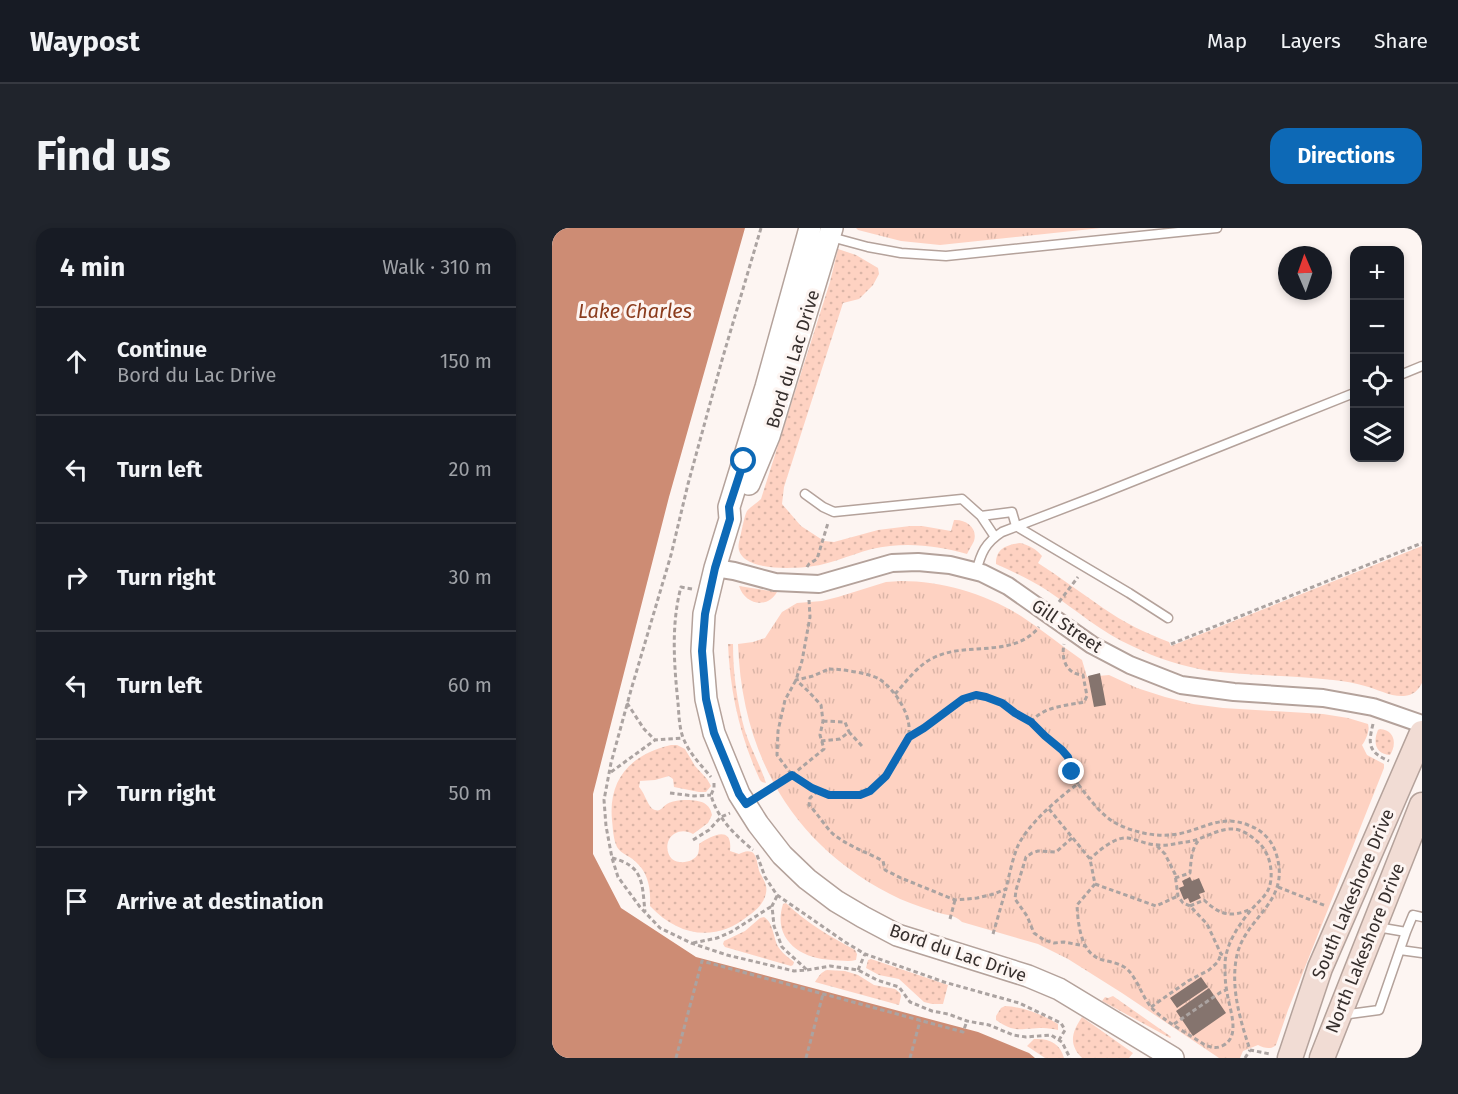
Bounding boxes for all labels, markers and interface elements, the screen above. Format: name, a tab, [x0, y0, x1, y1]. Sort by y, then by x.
text: Waypost	[30, 25, 140, 58]
text: Map	[1207, 28, 1247, 54]
text: Layers	[1280, 28, 1341, 54]
text: Share	[1374, 28, 1428, 54]
button: Directions	[1270, 128, 1422, 184]
text: Find us	[36, 131, 171, 181]
north arrow	[1278, 246, 1332, 300]
map controls	[1350, 246, 1404, 462]
button: +	[1350, 246, 1404, 300]
text: 4 min	[60, 252, 125, 283]
text: Walk · 310 m	[382, 255, 492, 279]
street label: Bord du Lac Drive	[761, 287, 825, 431]
water label: Lake Charles	[578, 299, 692, 323]
button: −	[1350, 300, 1404, 354]
text: Continue	[117, 336, 207, 363]
icon: ahead	[60, 345, 93, 378]
text: 150 m	[440, 349, 492, 373]
button: locate	[1350, 354, 1404, 408]
text: Bord du Lac Drive	[117, 363, 277, 387]
button: layers	[1350, 408, 1404, 462]
route start	[730, 447, 756, 473]
icon: left	[60, 453, 93, 486]
text: Turn left	[117, 456, 202, 483]
text: 20 m	[449, 457, 492, 481]
icon: right	[60, 561, 93, 594]
text: Turn right	[117, 564, 216, 591]
text: 30 m	[448, 565, 492, 589]
street label: Gill Street	[1027, 594, 1107, 658]
icon: left	[60, 669, 93, 702]
text: Turn left	[117, 672, 202, 699]
text: 60 m	[448, 673, 492, 697]
route end	[1058, 758, 1084, 784]
icon: right	[60, 777, 93, 810]
text: Turn right	[117, 780, 216, 807]
text: 50 m	[448, 781, 492, 805]
street label: South Lakeshore Drive	[1307, 806, 1399, 982]
street label: North Lakeshore Drive	[1321, 860, 1409, 1036]
icon: arrive	[60, 885, 93, 918]
text: Arrive at destination	[117, 888, 324, 915]
street label: Bord du Lac Drive	[887, 919, 1029, 987]

